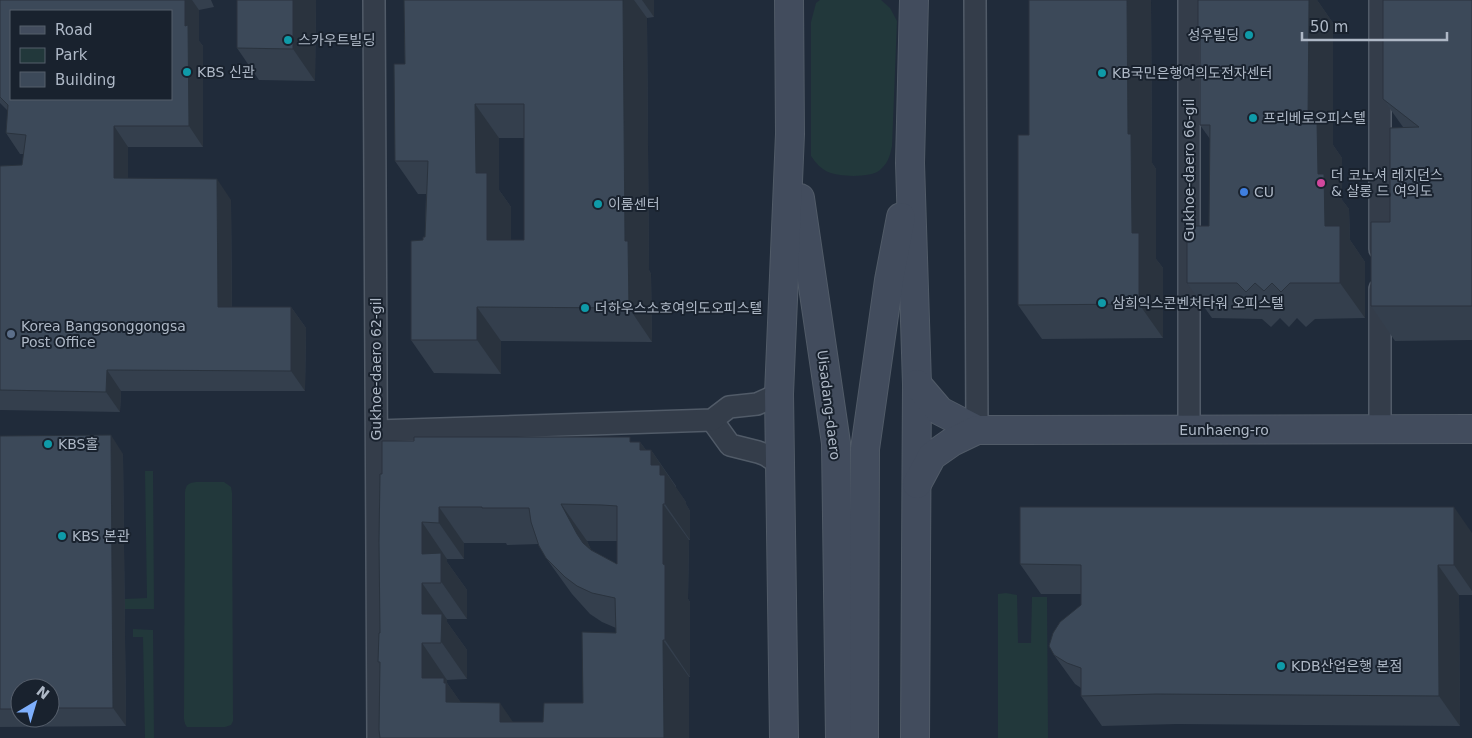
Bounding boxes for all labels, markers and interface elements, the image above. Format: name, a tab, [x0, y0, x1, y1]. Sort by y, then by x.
legend	[10, 10, 172, 100]
scale bar	[1302, 10, 1447, 42]
text: 50 m	[1310, 18, 1348, 36]
text: Road	[55, 21, 93, 39]
place label: 성우빌딩	[1187, 27, 1239, 43]
marker: 성우빌딩	[1243, 29, 1255, 41]
place label: 스카우트빌딩	[298, 32, 375, 48]
marker: 스카우트빌딩	[282, 34, 294, 46]
text: Park	[55, 46, 88, 64]
place label: KBS 신관	[197, 64, 255, 80]
place label: KB국민은행여의도전자센터	[1112, 65, 1272, 81]
marker: KBS 신관	[181, 66, 193, 78]
marker: KB국민은행여의도전자센터	[1096, 67, 1108, 79]
text: Building	[55, 71, 116, 89]
street label: Gukhoe-daero 66-gil	[1181, 98, 1197, 242]
place label: 프리베로오피스텔	[1263, 110, 1366, 126]
marker: 프리베로오피스텔	[1247, 112, 1259, 124]
place label: 더 코노셔 레지던스 & 살롱 드 여의도	[1331, 167, 1443, 199]
marker: 더 코노셔 레지던스 & 살롱 드 여의도	[1315, 177, 1327, 189]
place label: CU	[1254, 184, 1274, 200]
marker: CU	[1238, 186, 1250, 198]
place label: 이룸센터	[608, 196, 660, 212]
marker: 이룸센터	[592, 198, 604, 210]
place label: 삼희익스콘벤처타워 오피스텔	[1112, 295, 1284, 311]
street label: Gukhoe-daero 62-gil	[368, 297, 384, 441]
marker: 삼희익스콘벤처타워 오피스텔	[1096, 297, 1108, 309]
place label: 더하우스소호여의도오피스텔	[595, 300, 762, 316]
marker: 더하우스소호여의도오피스텔	[579, 302, 591, 314]
place label: Korea Bangsonggongsa Post Office	[21, 318, 186, 350]
marker: Korea Bangsonggongsa Post Office	[5, 328, 17, 340]
street label: Uisadang-daero	[814, 349, 844, 461]
street label: Eunhaeng-ro	[1179, 422, 1269, 438]
place label: KBS홀	[58, 436, 98, 452]
marker: KBS홀	[42, 438, 54, 450]
place label: KBS 본관	[72, 528, 130, 544]
marker: KBS 본관	[56, 530, 68, 542]
place label: KDB산업은행 본점	[1291, 658, 1402, 674]
marker: KDB산업은행 본점	[1275, 660, 1287, 672]
north arrow	[10, 678, 60, 728]
text: N	[33, 683, 53, 703]

